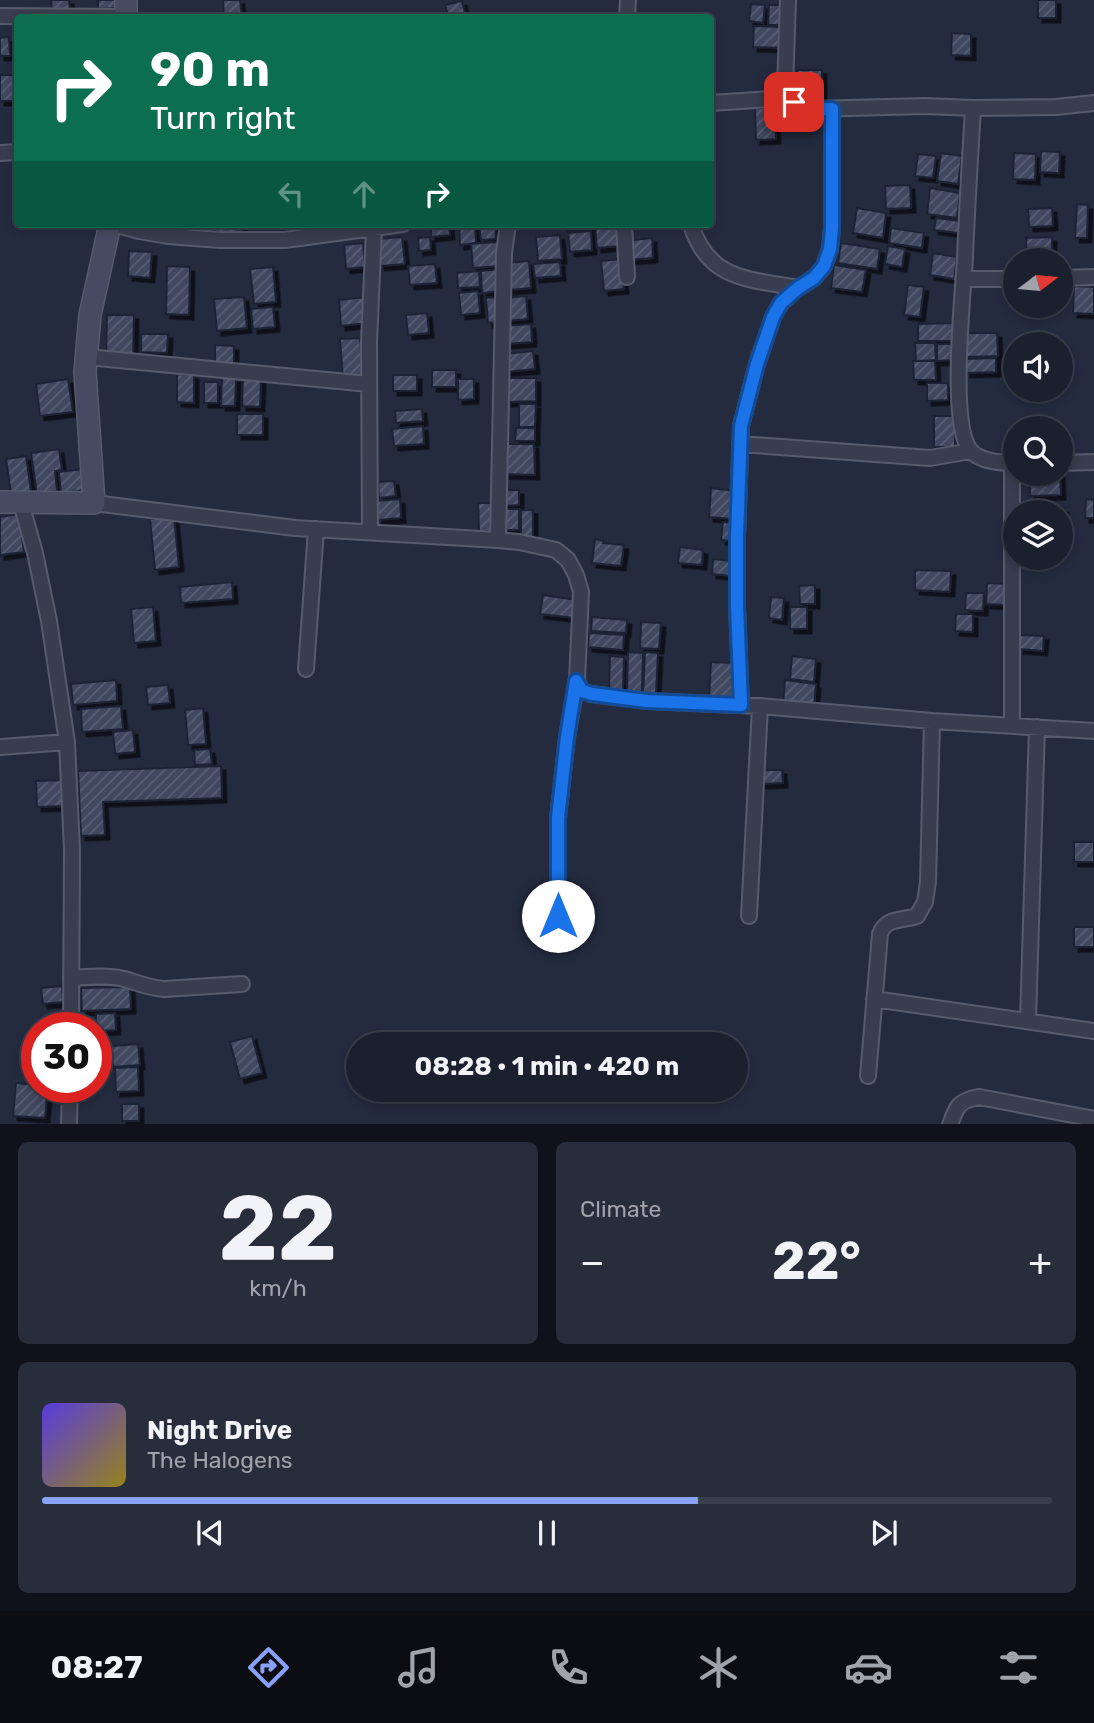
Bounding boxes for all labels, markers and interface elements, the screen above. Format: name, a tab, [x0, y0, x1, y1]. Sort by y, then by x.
text: 90 m	[150, 40, 270, 98]
icon: right	[35, 42, 126, 133]
pin	[764, 72, 824, 132]
icon: arrive	[775, 83, 813, 121]
text: Turn right	[150, 99, 295, 137]
icon: left	[272, 175, 310, 213]
icon: ahead	[345, 175, 383, 213]
icon: right	[418, 175, 456, 213]
north arrow	[1003, 248, 1073, 318]
map controls	[1003, 248, 1073, 570]
button: sound	[1003, 332, 1073, 402]
button: search	[1003, 416, 1073, 486]
button: layers	[1003, 500, 1073, 570]
position arrow	[521, 879, 595, 953]
speed limit sign: 30	[21, 1012, 112, 1103]
text: 08:28 · 1 min · 420 m	[415, 1051, 679, 1082]
text: 22	[219, 1174, 337, 1282]
text: Climate	[580, 1195, 661, 1223]
text: 22°	[772, 1230, 861, 1292]
text: −	[580, 1239, 605, 1285]
text: +	[1028, 1239, 1052, 1285]
text: km/h	[249, 1274, 307, 1302]
text: Night Drive	[147, 1415, 292, 1446]
text: The Halogens	[147, 1446, 293, 1474]
icon: previous	[191, 1514, 229, 1552]
icon: pause	[528, 1514, 566, 1552]
icon: next	[865, 1514, 903, 1552]
icon: directions	[244, 1643, 293, 1692]
icon: music	[394, 1643, 443, 1692]
icon: phone	[544, 1643, 593, 1692]
icon: climate	[694, 1643, 743, 1692]
icon: car	[844, 1643, 893, 1692]
icon: filters	[994, 1643, 1043, 1692]
text: 08:27	[51, 1648, 142, 1686]

